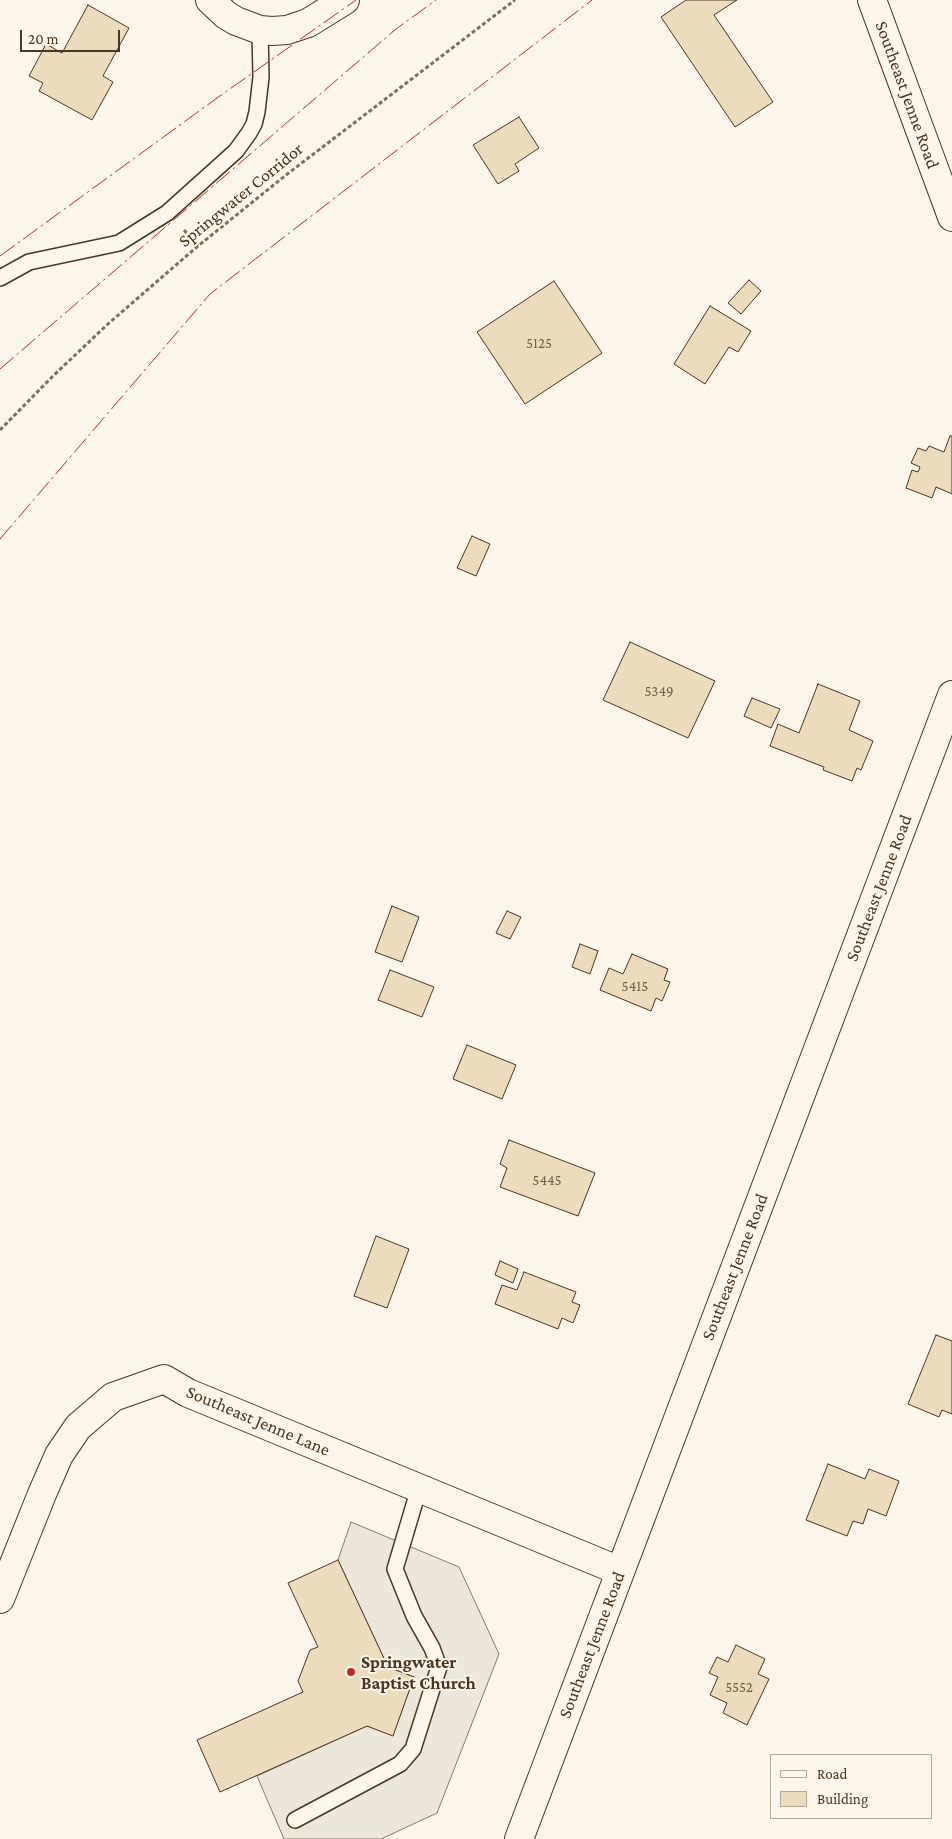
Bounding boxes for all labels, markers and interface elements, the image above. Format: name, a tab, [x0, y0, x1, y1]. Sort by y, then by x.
street label: Southeast Jenne Road	[870, 18, 944, 172]
scale bar	[22, 20, 122, 52]
text: 20 m	[28, 31, 59, 47]
street label: Springwater Corridor	[174, 138, 308, 252]
house number: 5125	[526, 334, 552, 352]
house number: 5349	[644, 682, 674, 700]
street label: Southeast Jenne Road	[841, 812, 917, 964]
house number: 5415	[622, 977, 648, 995]
house number: 5445	[532, 1171, 562, 1189]
street label: Southeast Jenne Road	[697, 1191, 773, 1343]
street label: Southeast Jenne Lane	[183, 1381, 333, 1461]
street label: Southeast Jenne Road	[554, 1569, 630, 1721]
place label: Springwater Baptist Church	[361, 1651, 476, 1694]
marker: Springwater Baptist Church	[345, 1666, 357, 1678]
house number: 5552	[725, 1678, 753, 1696]
legend	[770, 1754, 932, 1819]
text: Road	[817, 1766, 847, 1782]
text: Building	[817, 1791, 868, 1807]

